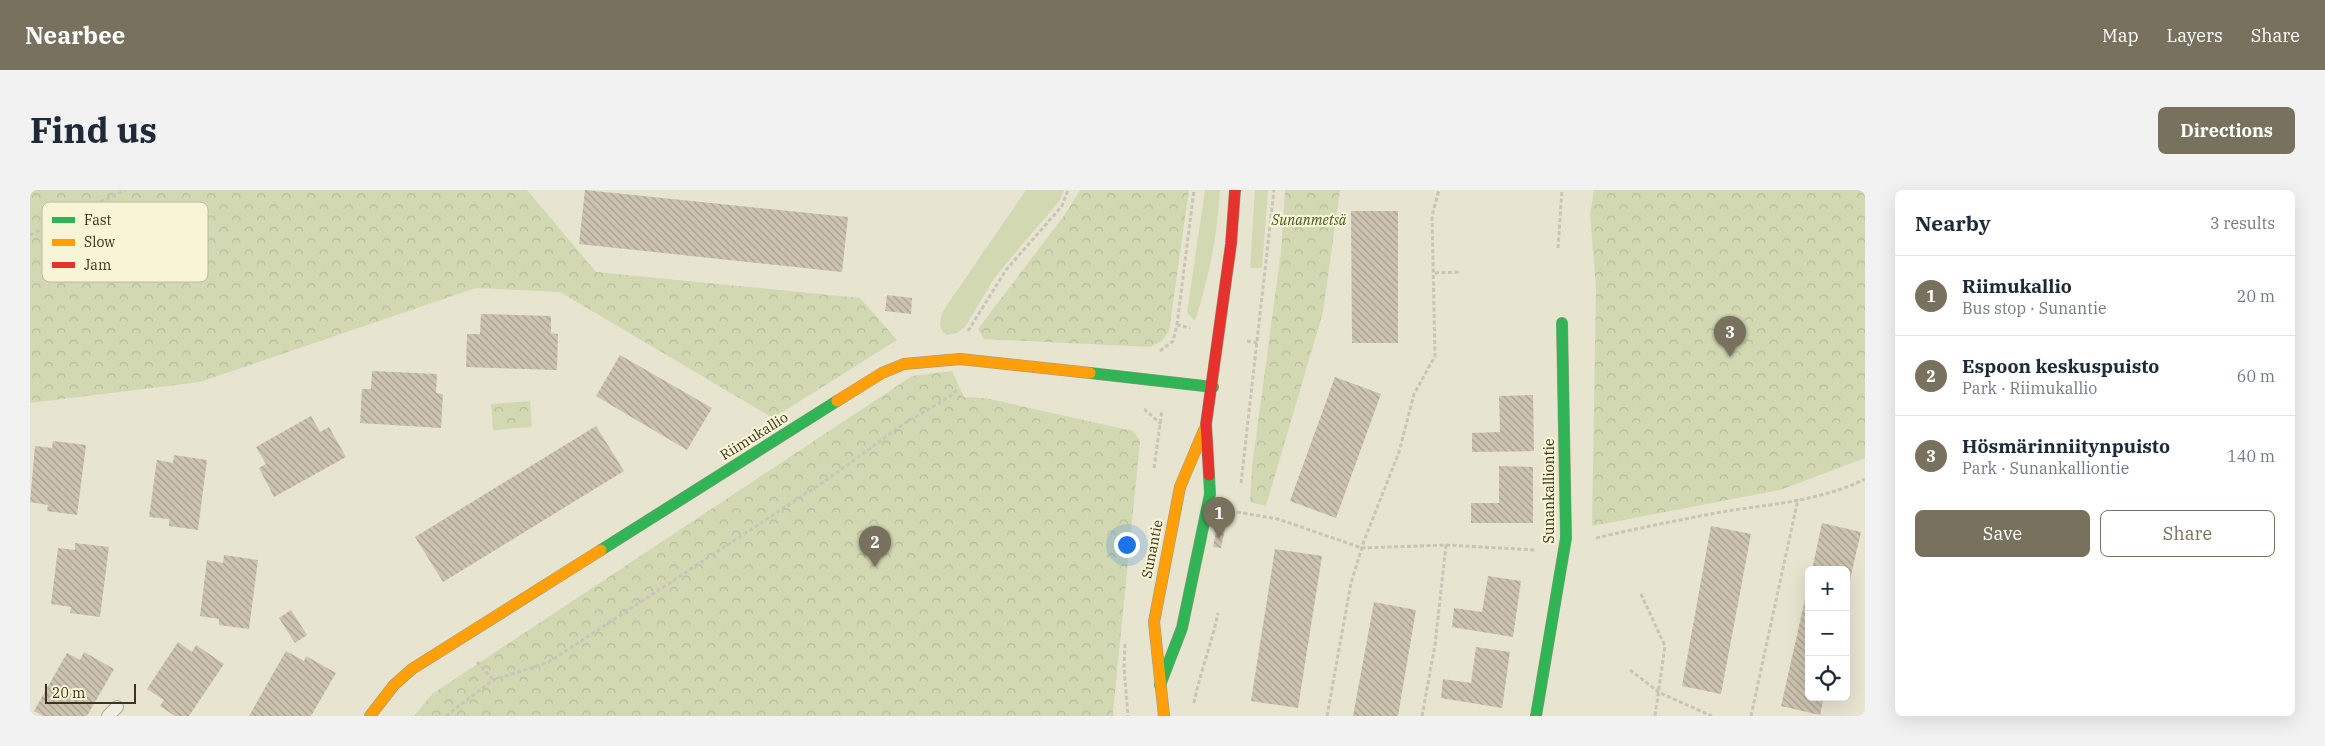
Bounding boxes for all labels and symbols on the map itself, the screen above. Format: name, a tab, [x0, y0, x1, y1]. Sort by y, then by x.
legend	[42, 202, 208, 282]
text: Fast	[84, 211, 112, 229]
park label: Sunanmetsä	[1271, 211, 1347, 229]
text: Slow	[84, 233, 115, 251]
text: Jam	[84, 256, 111, 274]
pin: 3	[1714, 316, 1746, 357]
street label: Riimukallio	[717, 408, 791, 464]
street label: Sunankalliontie	[1540, 439, 1558, 543]
pin: 1	[1203, 497, 1235, 538]
street label: Sunantie	[1138, 518, 1166, 580]
pin: 2	[859, 526, 891, 567]
your location	[1114, 532, 1140, 558]
scale bar	[45, 681, 136, 704]

